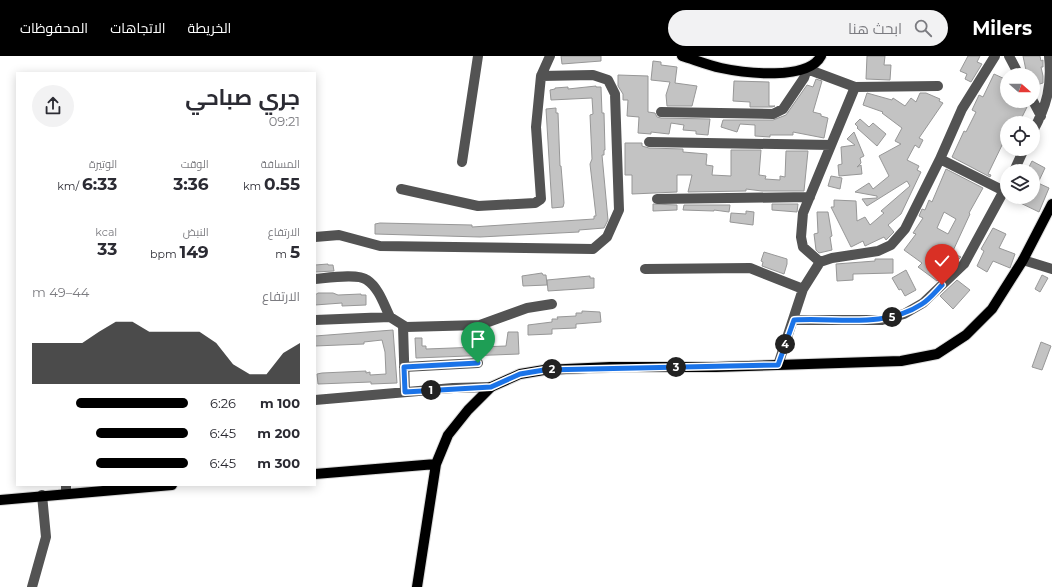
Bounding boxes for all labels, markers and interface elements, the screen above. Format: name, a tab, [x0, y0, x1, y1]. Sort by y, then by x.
search box	[668, 10, 948, 46]
icon: search	[912, 17, 934, 39]
text: Milers	[972, 17, 1032, 40]
text: المحفوظات	[20, 19, 88, 37]
text: الاتجاهات	[110, 19, 166, 37]
text: الخريطة	[188, 19, 231, 37]
text: ابحث هنا	[848, 19, 902, 38]
north arrow	[1000, 68, 1040, 108]
map controls	[1000, 68, 1040, 204]
text: جري صباحي	[185, 84, 300, 111]
button: share	[32, 85, 74, 127]
text: 09:21	[269, 113, 300, 129]
button: locate	[1000, 116, 1040, 156]
text: الوتيرة	[89, 157, 117, 171]
text: الوقت	[181, 157, 209, 171]
text: المسافة	[261, 157, 300, 171]
button: layers	[1000, 164, 1040, 204]
text: 6:33	[82, 174, 117, 194]
text: 3:36	[173, 174, 209, 194]
text: 0.55	[264, 174, 300, 194]
text: /km	[57, 179, 82, 193]
text: km	[243, 179, 264, 193]
text: kcal	[95, 225, 117, 239]
text: النبض	[183, 225, 209, 239]
text: الارتفاع	[268, 225, 300, 239]
text: 33	[97, 239, 117, 259]
text: 149	[180, 242, 209, 262]
text: 5	[290, 242, 300, 262]
pin	[925, 244, 959, 285]
text: bpm	[150, 247, 180, 261]
text: m	[275, 247, 290, 261]
icon: check	[931, 250, 953, 272]
text: 44–49 m	[32, 284, 89, 300]
text: الارتفاع	[262, 288, 300, 304]
pin: 5	[882, 307, 902, 327]
text: 5	[889, 310, 895, 324]
pin	[461, 322, 495, 363]
icon: arrive	[467, 328, 489, 350]
pin: 4	[775, 334, 795, 354]
text: 4	[781, 337, 789, 351]
pin: 3	[666, 357, 686, 377]
pin: 2	[542, 359, 562, 379]
text: 3	[673, 360, 679, 374]
text: 2	[549, 362, 555, 376]
pin: 1	[421, 380, 441, 400]
text: 1	[429, 383, 433, 397]
text: 6:26	[210, 395, 236, 411]
text: 100 m	[260, 395, 300, 411]
text: 6:45	[209, 425, 236, 441]
text: 200 m	[257, 425, 300, 441]
text: 6:45	[209, 455, 236, 471]
text: 300 m	[257, 455, 300, 471]

